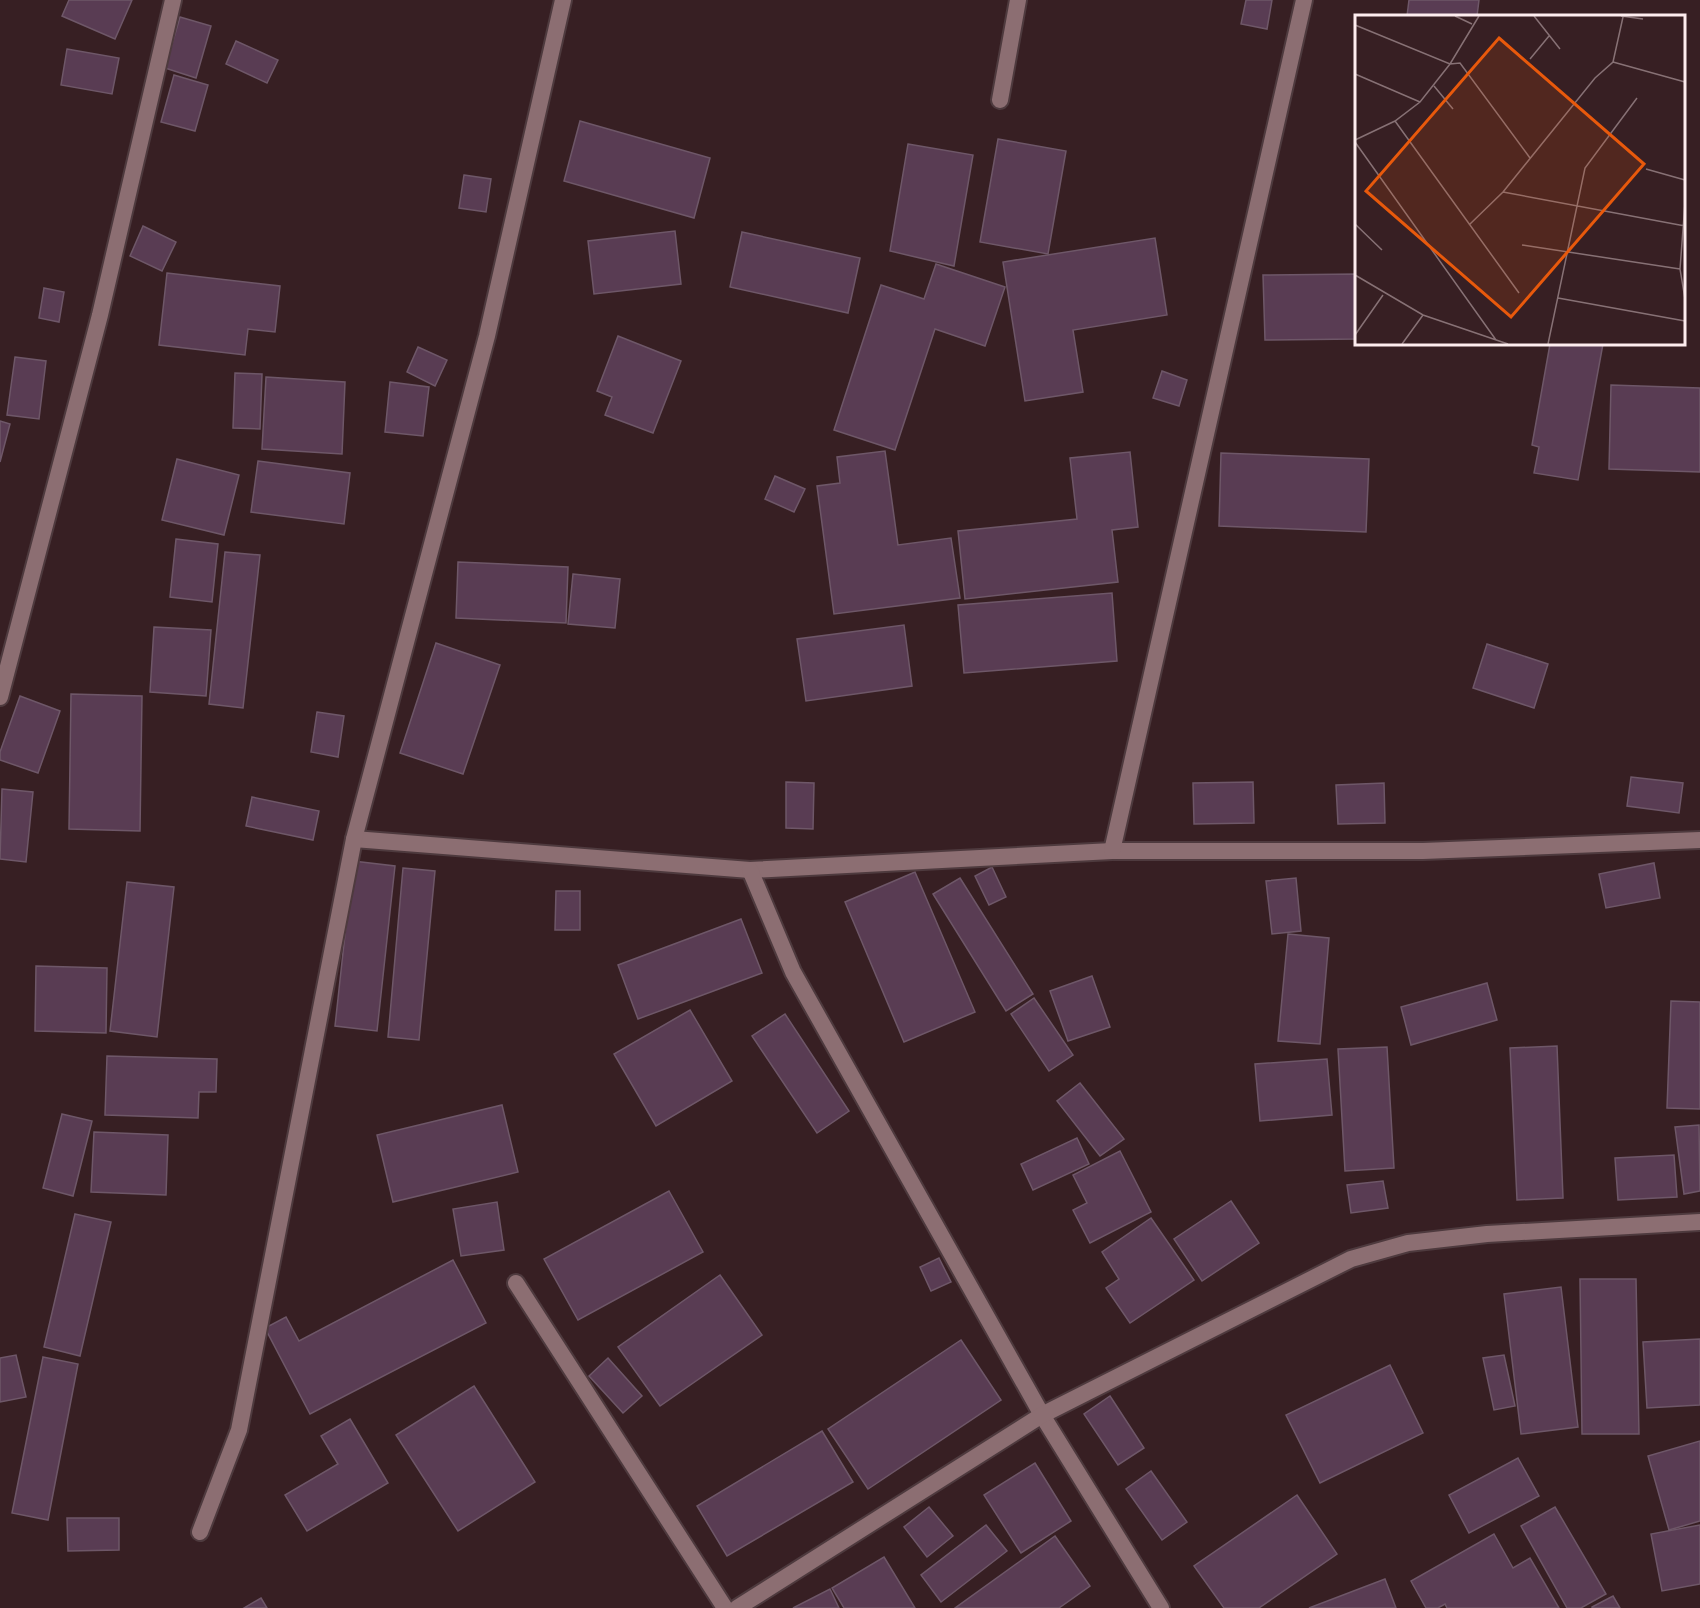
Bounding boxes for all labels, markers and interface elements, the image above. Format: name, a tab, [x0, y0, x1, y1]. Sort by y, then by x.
inset map	[1355, 15, 1685, 345]

